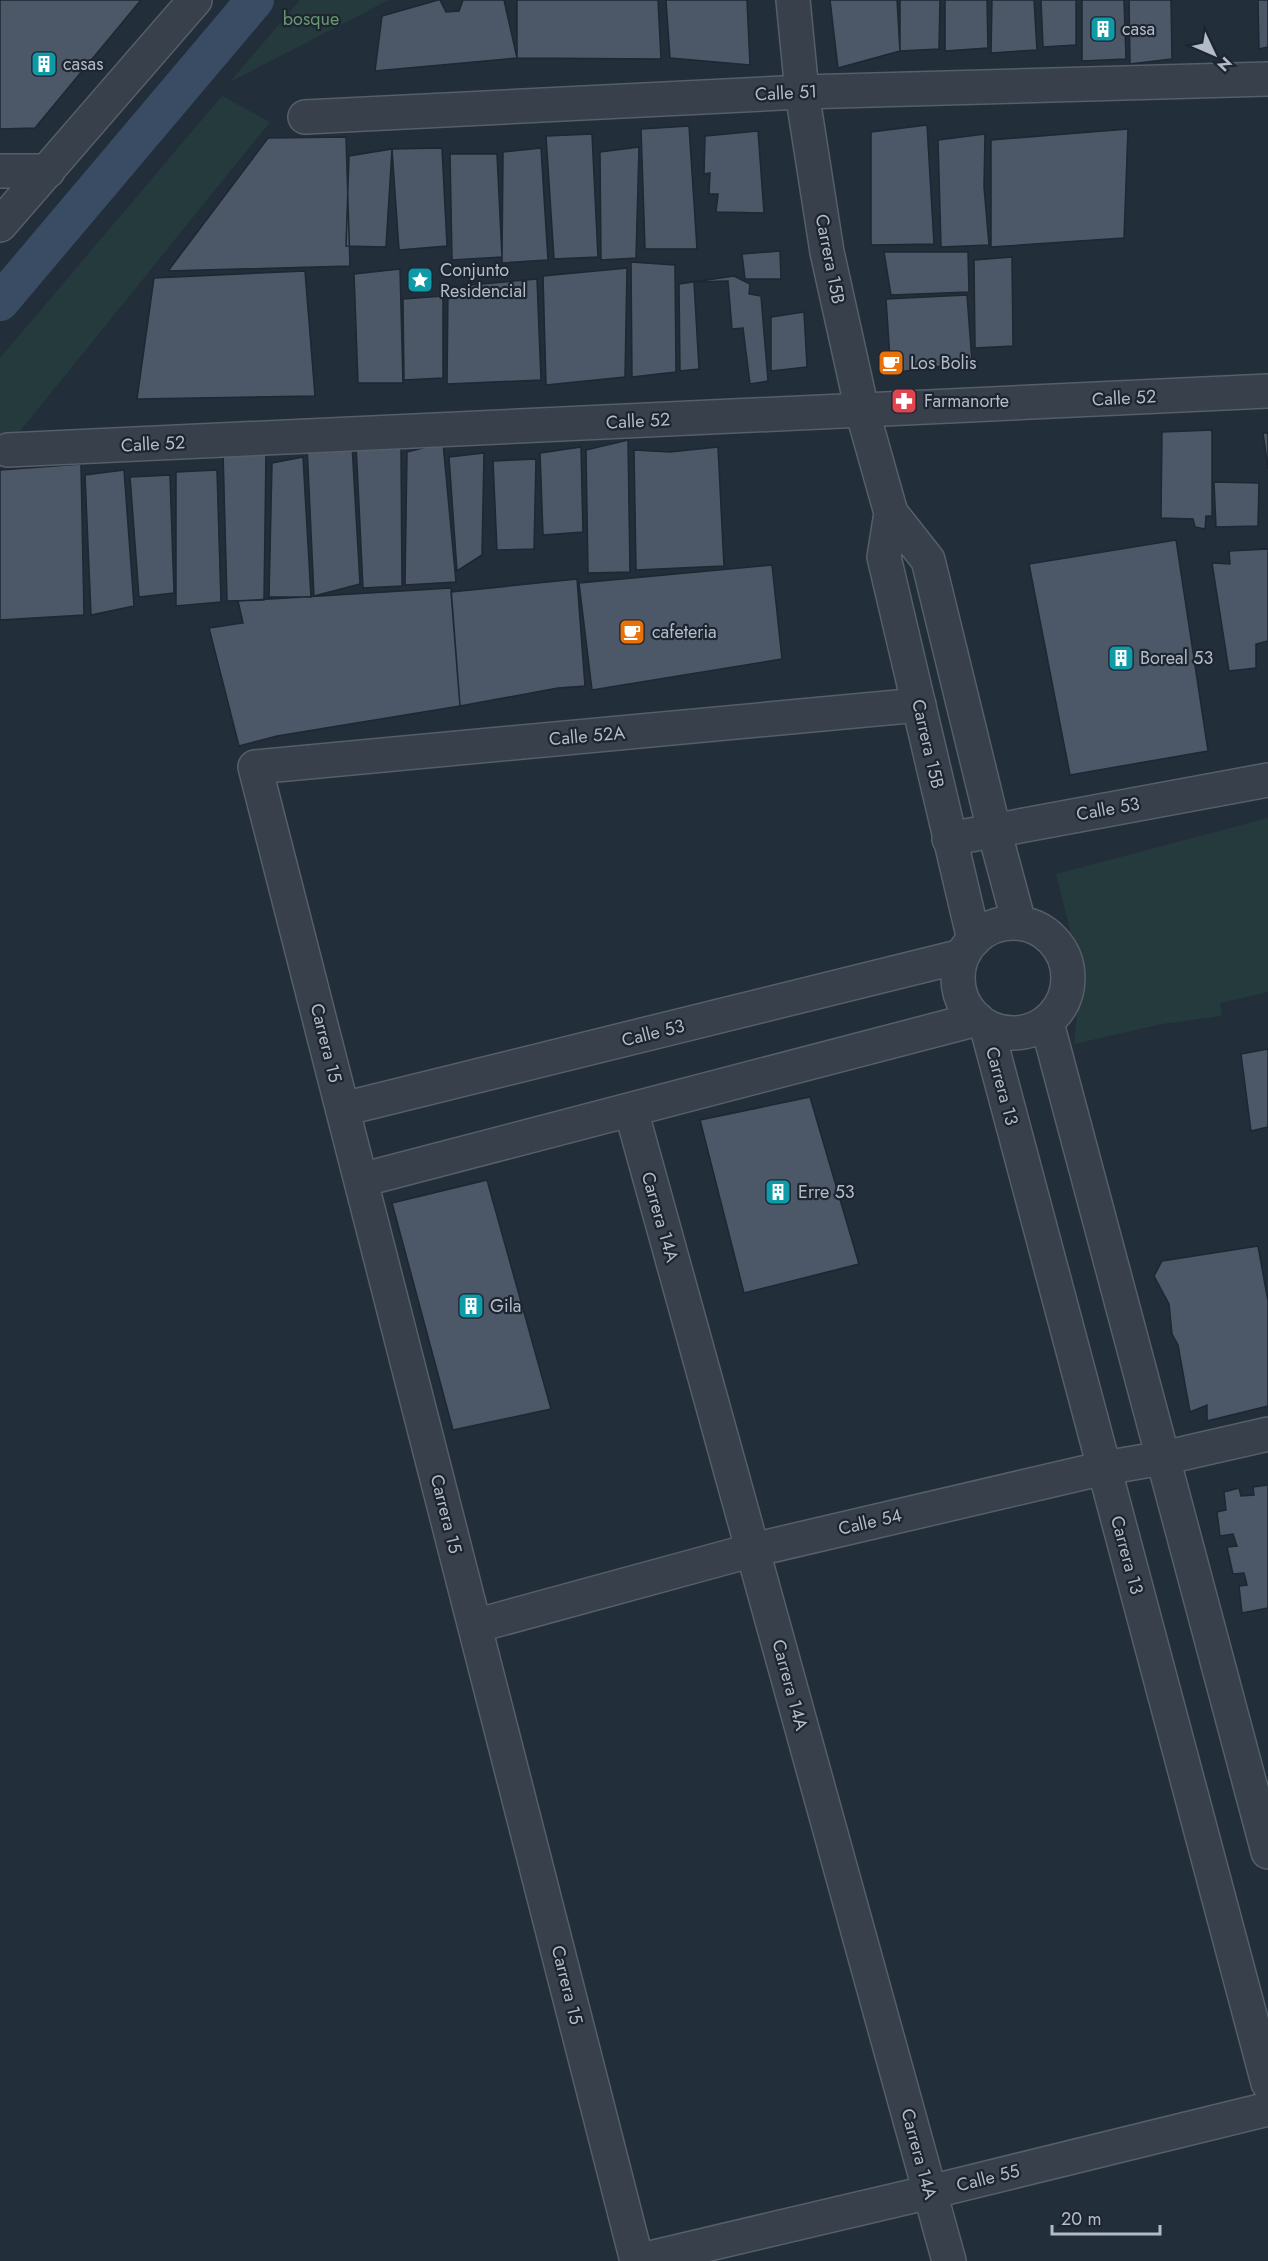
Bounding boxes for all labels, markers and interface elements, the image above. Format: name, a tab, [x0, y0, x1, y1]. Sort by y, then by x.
park label: bosque	[283, 6, 339, 32]
building icon: casa	[1088, 14, 1118, 44]
place label: casa	[1122, 16, 1155, 42]
north arrow	[1184, 24, 1244, 84]
building icon: casas	[29, 49, 59, 79]
place label: casas	[63, 51, 103, 77]
text: N	[1212, 52, 1237, 77]
street label: Calle 51	[754, 78, 818, 108]
street label: Carrera 15B	[809, 212, 851, 306]
place label: Conjunto Residencial	[440, 257, 526, 304]
place icon: Conjunto Residencial	[405, 265, 435, 295]
cafe icon: Los Bolis	[876, 348, 906, 378]
place label: Los Bolis	[910, 350, 977, 376]
street label: Calle 52	[1091, 383, 1157, 413]
pharmacy icon: Farmanorte	[889, 386, 919, 416]
place label: Farmanorte	[924, 388, 1009, 414]
street label: Calle 52	[605, 406, 671, 436]
street label: Calle 52	[120, 429, 186, 459]
cafe icon: cafeteria	[617, 617, 647, 647]
place label: cafeteria	[652, 619, 717, 645]
building icon: Boreal 53	[1106, 643, 1136, 673]
place label: Boreal 53	[1140, 645, 1213, 671]
street label: Carrera 15B	[905, 697, 951, 791]
street label: Calle 52A	[548, 720, 626, 752]
street label: Calle 53	[1074, 791, 1142, 827]
street label: Carrera 15	[304, 1001, 348, 1085]
street label: Calle 53	[619, 1013, 687, 1053]
street label: Carrera 13	[979, 1044, 1025, 1128]
street label: Carrera 14A	[635, 1169, 685, 1265]
building icon: Erre 53	[763, 1177, 793, 1207]
place label: Erre 53	[798, 1179, 855, 1205]
building icon: Gila	[456, 1291, 486, 1321]
place label: Gila	[490, 1293, 521, 1319]
street label: Carrera 15	[424, 1472, 468, 1556]
street label: Calle 54	[836, 1502, 904, 1542]
street label: Carrera 13	[1104, 1513, 1150, 1597]
street label: Carrera 14A	[765, 1637, 815, 1733]
street label: Carrera 15	[545, 1943, 589, 2027]
street label: Carrera 14A	[894, 2106, 944, 2202]
street label: Calle 55	[954, 2158, 1022, 2198]
scale bar	[1052, 2198, 1160, 2236]
text: 20 m	[1061, 2206, 1101, 2232]

